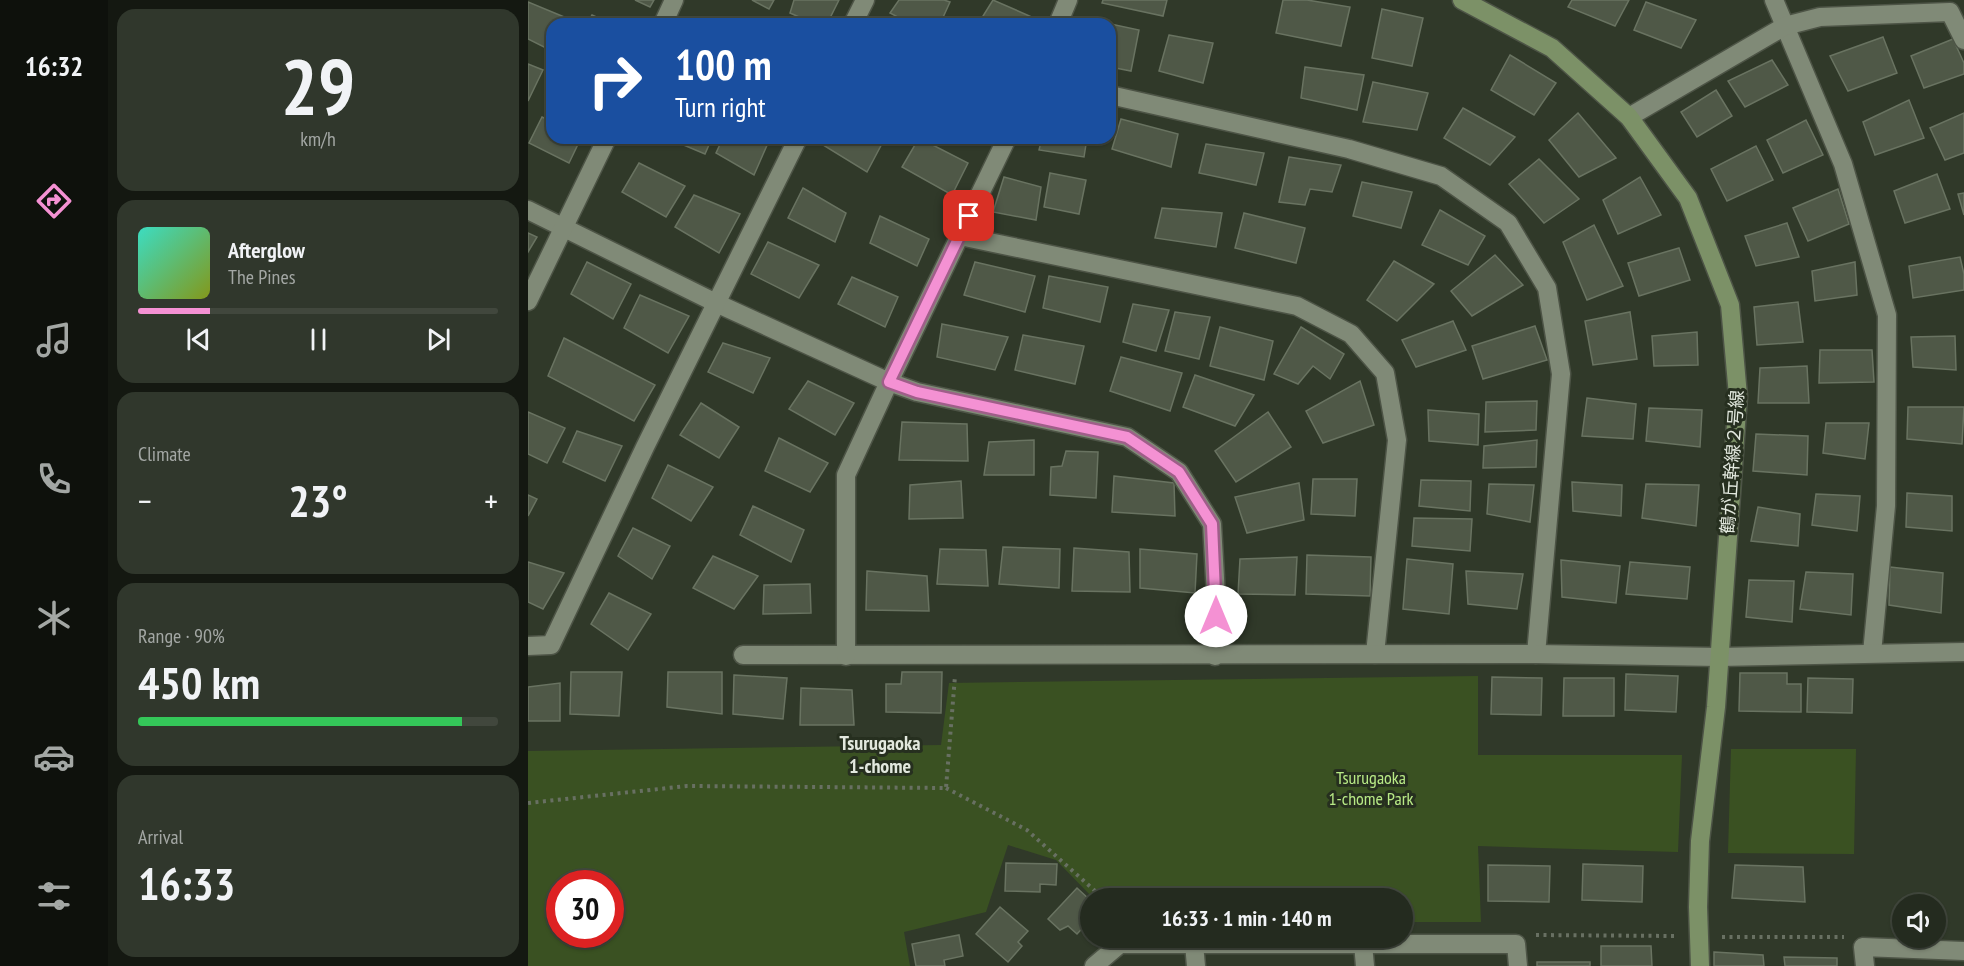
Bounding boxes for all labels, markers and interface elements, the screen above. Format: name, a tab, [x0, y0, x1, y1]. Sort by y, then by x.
text: 29	[281, 36, 355, 137]
text: 100 m	[675, 37, 772, 92]
icon: right	[576, 42, 654, 120]
text: 16:32	[25, 49, 83, 83]
text: Turn right	[675, 90, 766, 124]
text: km/h	[300, 126, 336, 152]
icon: directions	[33, 180, 75, 222]
pin	[943, 190, 994, 241]
icon: arrive	[952, 199, 985, 232]
text: Afterglow	[228, 236, 305, 264]
text: The Pines	[228, 264, 295, 290]
icon: music	[33, 319, 75, 361]
icon: previous	[182, 323, 215, 356]
icon: pause	[302, 323, 335, 356]
icon: next	[422, 323, 455, 356]
street label: 鶴が丘幹線２号線	[1716, 389, 1748, 535]
text: Climate	[138, 441, 191, 467]
icon: phone	[33, 458, 75, 500]
text: 23°	[288, 471, 348, 529]
text: −	[138, 479, 152, 522]
text: +	[484, 479, 498, 522]
position arrow	[1184, 584, 1248, 648]
icon: climate	[33, 597, 75, 639]
text: Range · 90%	[138, 623, 225, 649]
text: 450 km	[138, 653, 260, 711]
district label: Tsurugaoka 1-chome	[840, 730, 920, 779]
icon: car	[33, 736, 75, 778]
park label: Tsurugaoka 1-chome Park	[1328, 766, 1414, 810]
text: Arrival	[138, 824, 183, 850]
text: 16:33	[138, 854, 235, 912]
speed limit sign: 30	[546, 870, 624, 948]
icon: filters	[33, 875, 75, 917]
map controls	[1892, 894, 1946, 948]
button: sound	[1892, 894, 1946, 948]
text: 16:33 · 1 min · 140 m	[1161, 904, 1332, 932]

